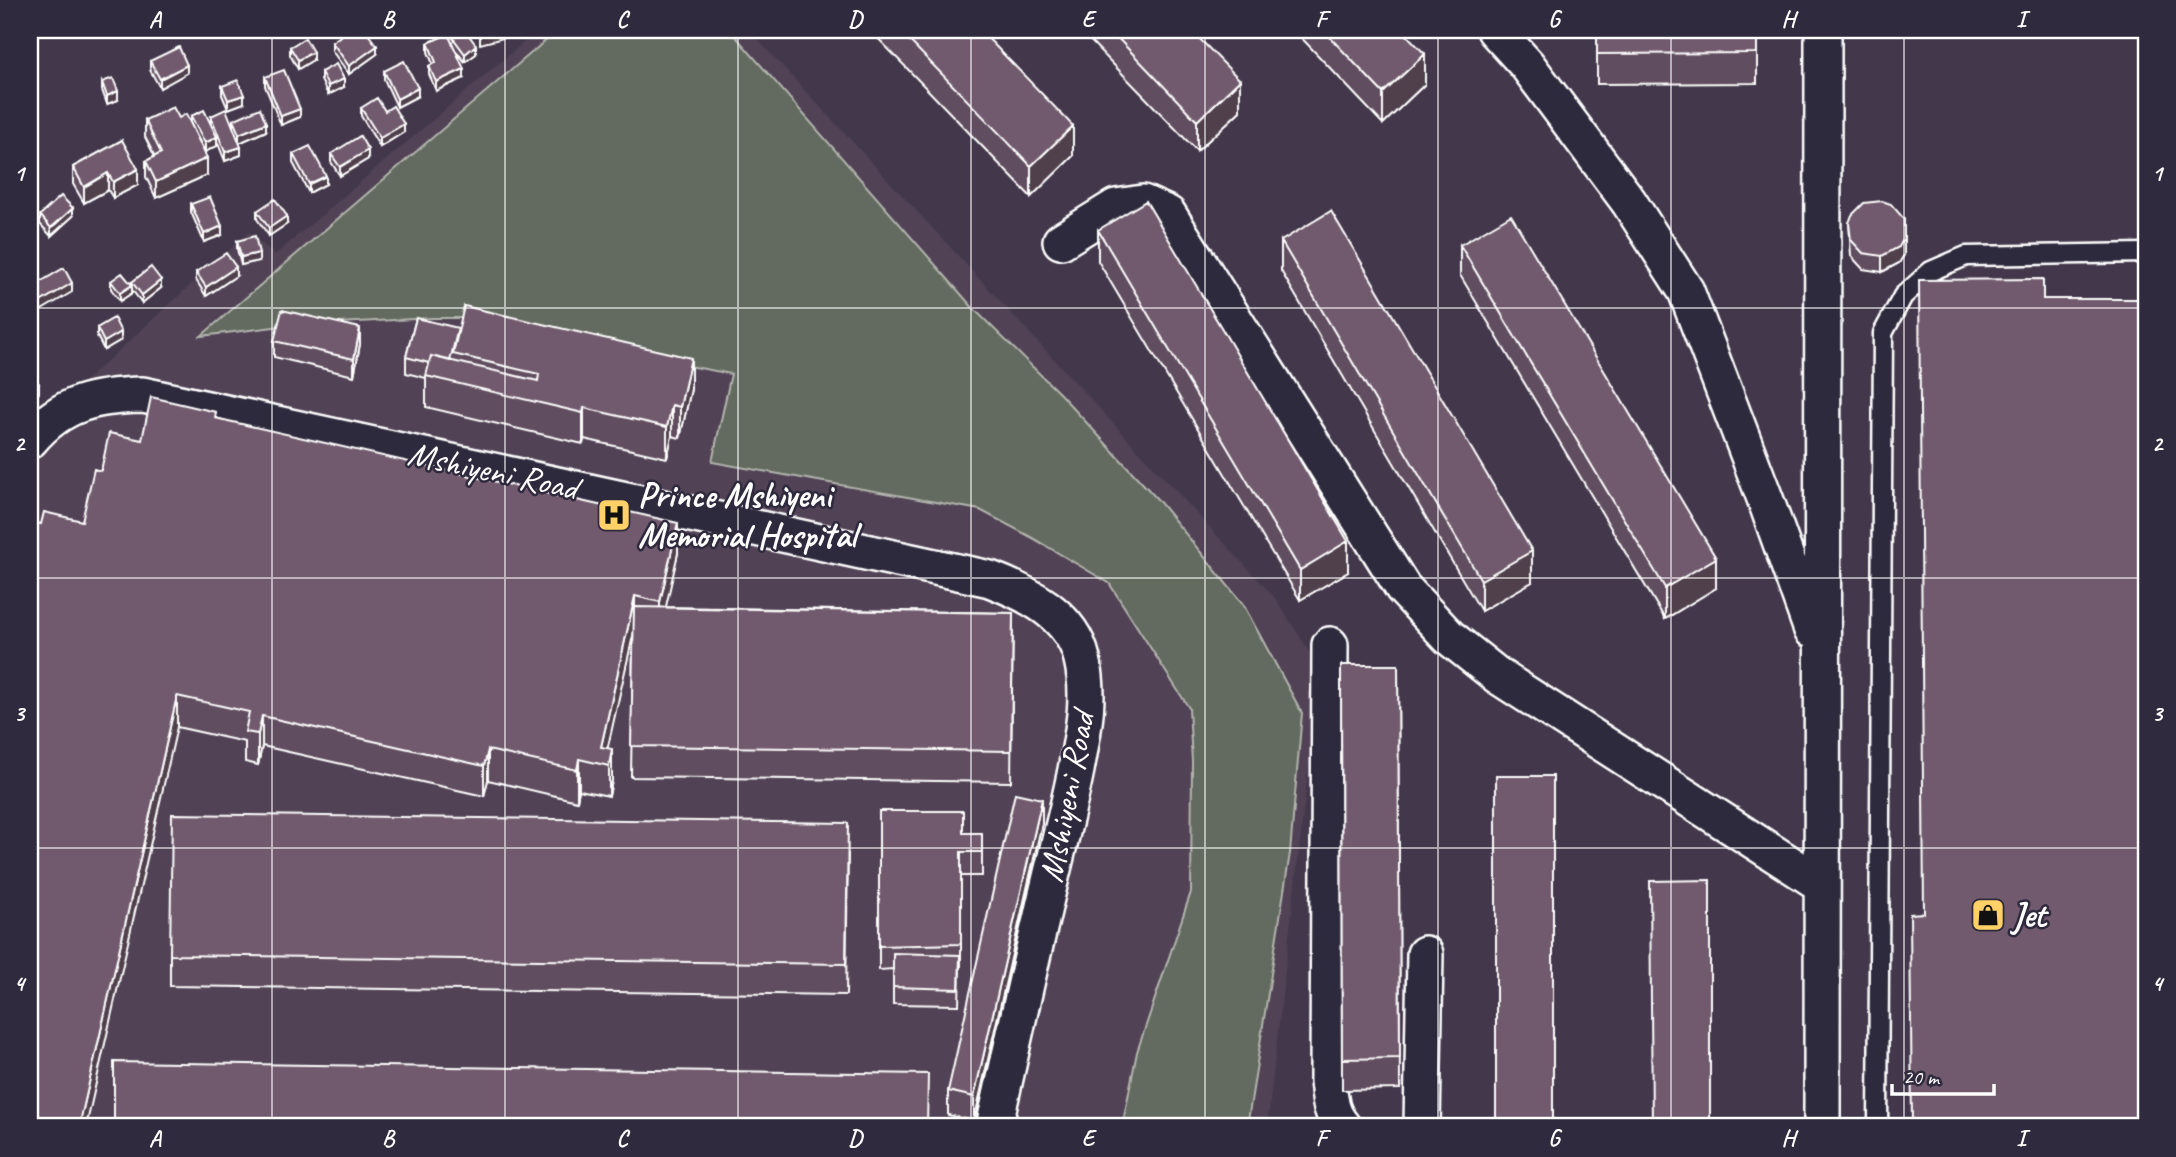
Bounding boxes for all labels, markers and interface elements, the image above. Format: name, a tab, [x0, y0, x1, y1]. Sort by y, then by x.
text: A	[149, 5, 163, 34]
text: B	[382, 5, 396, 34]
text: C	[617, 5, 631, 34]
text: D	[848, 5, 864, 34]
text: E	[1082, 5, 1098, 34]
text: F	[1316, 5, 1332, 34]
text: G	[1548, 5, 1563, 34]
text: H	[1781, 5, 1799, 34]
text: I	[2016, 5, 2031, 34]
text: 1	[14, 159, 27, 188]
text: 1	[2152, 159, 2165, 188]
text: 2	[14, 429, 27, 458]
text: 2	[2152, 429, 2165, 458]
street label: Mshiyeni Road	[404, 431, 587, 511]
place label: Prince Mshiyeni Memorial Hospital	[638, 473, 863, 558]
hospital icon: Prince Mshiyeni Memorial Hospital	[595, 496, 633, 534]
text: 3	[14, 699, 27, 728]
text: 3	[2152, 699, 2165, 728]
street label: Mshiyeni Road	[1028, 703, 1106, 886]
place label: Jet	[2010, 893, 2049, 938]
shop icon: Jet	[1969, 896, 2007, 934]
text: 4	[14, 969, 27, 998]
text: 4	[2152, 969, 2165, 998]
scale bar	[1892, 1052, 1994, 1096]
text: 20 m	[1903, 1064, 1941, 1090]
text: A	[149, 1124, 163, 1153]
text: B	[382, 1124, 396, 1153]
text: C	[617, 1124, 631, 1153]
text: D	[848, 1124, 864, 1153]
text: E	[1082, 1124, 1098, 1153]
text: F	[1316, 1124, 1332, 1153]
text: G	[1548, 1124, 1563, 1153]
text: H	[1781, 1124, 1799, 1153]
text: I	[2016, 1124, 2031, 1153]

